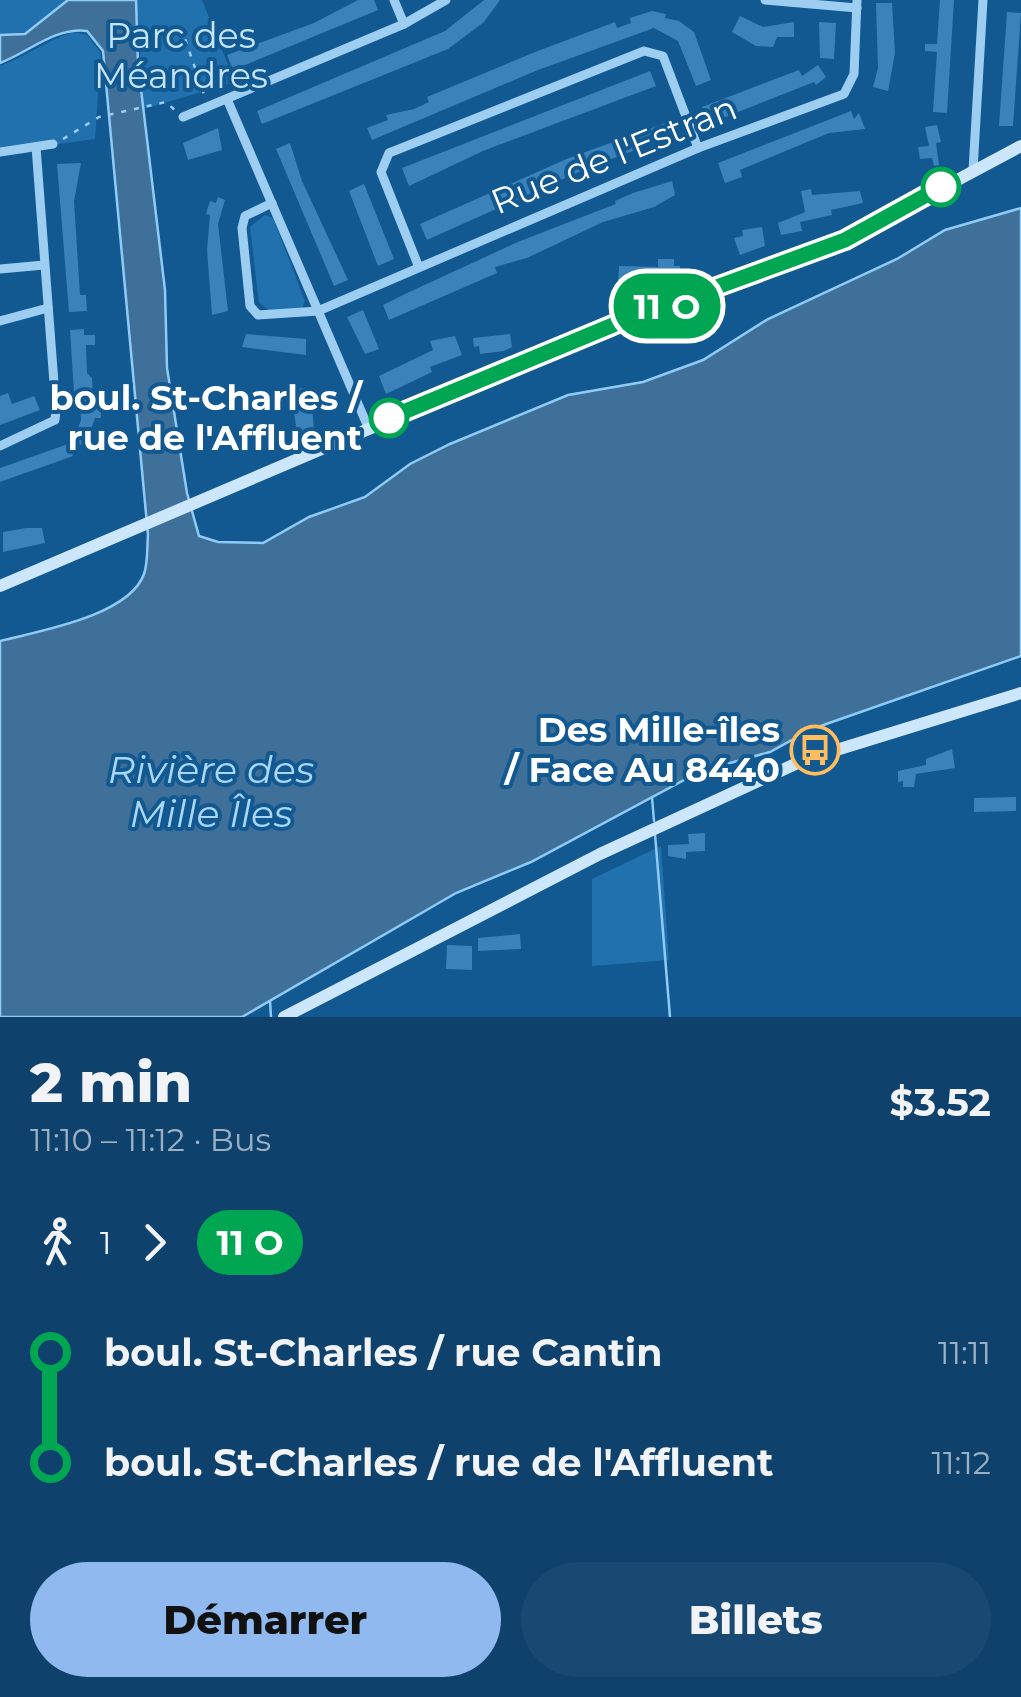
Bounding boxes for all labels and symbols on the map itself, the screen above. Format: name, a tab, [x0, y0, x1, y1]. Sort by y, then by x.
park label: Parc des Méandres	[94, 14, 268, 97]
street label: Rue de l'Estran	[485, 86, 743, 223]
unlabelled marker	[922, 168, 960, 206]
line badge: 11 O	[597, 274, 737, 338]
place label: boul. St-Charles / rue de l'Affluent	[50, 376, 364, 459]
marker: boul. St-Charles / rue de l'Affluent	[370, 399, 408, 437]
place label: Des Mille-îles / Face Au 8440	[503, 708, 780, 791]
bus stop icon: Des Mille-îles / Face Au 8440	[789, 724, 841, 776]
water label: Rivière des Mille Îles	[108, 746, 314, 837]

